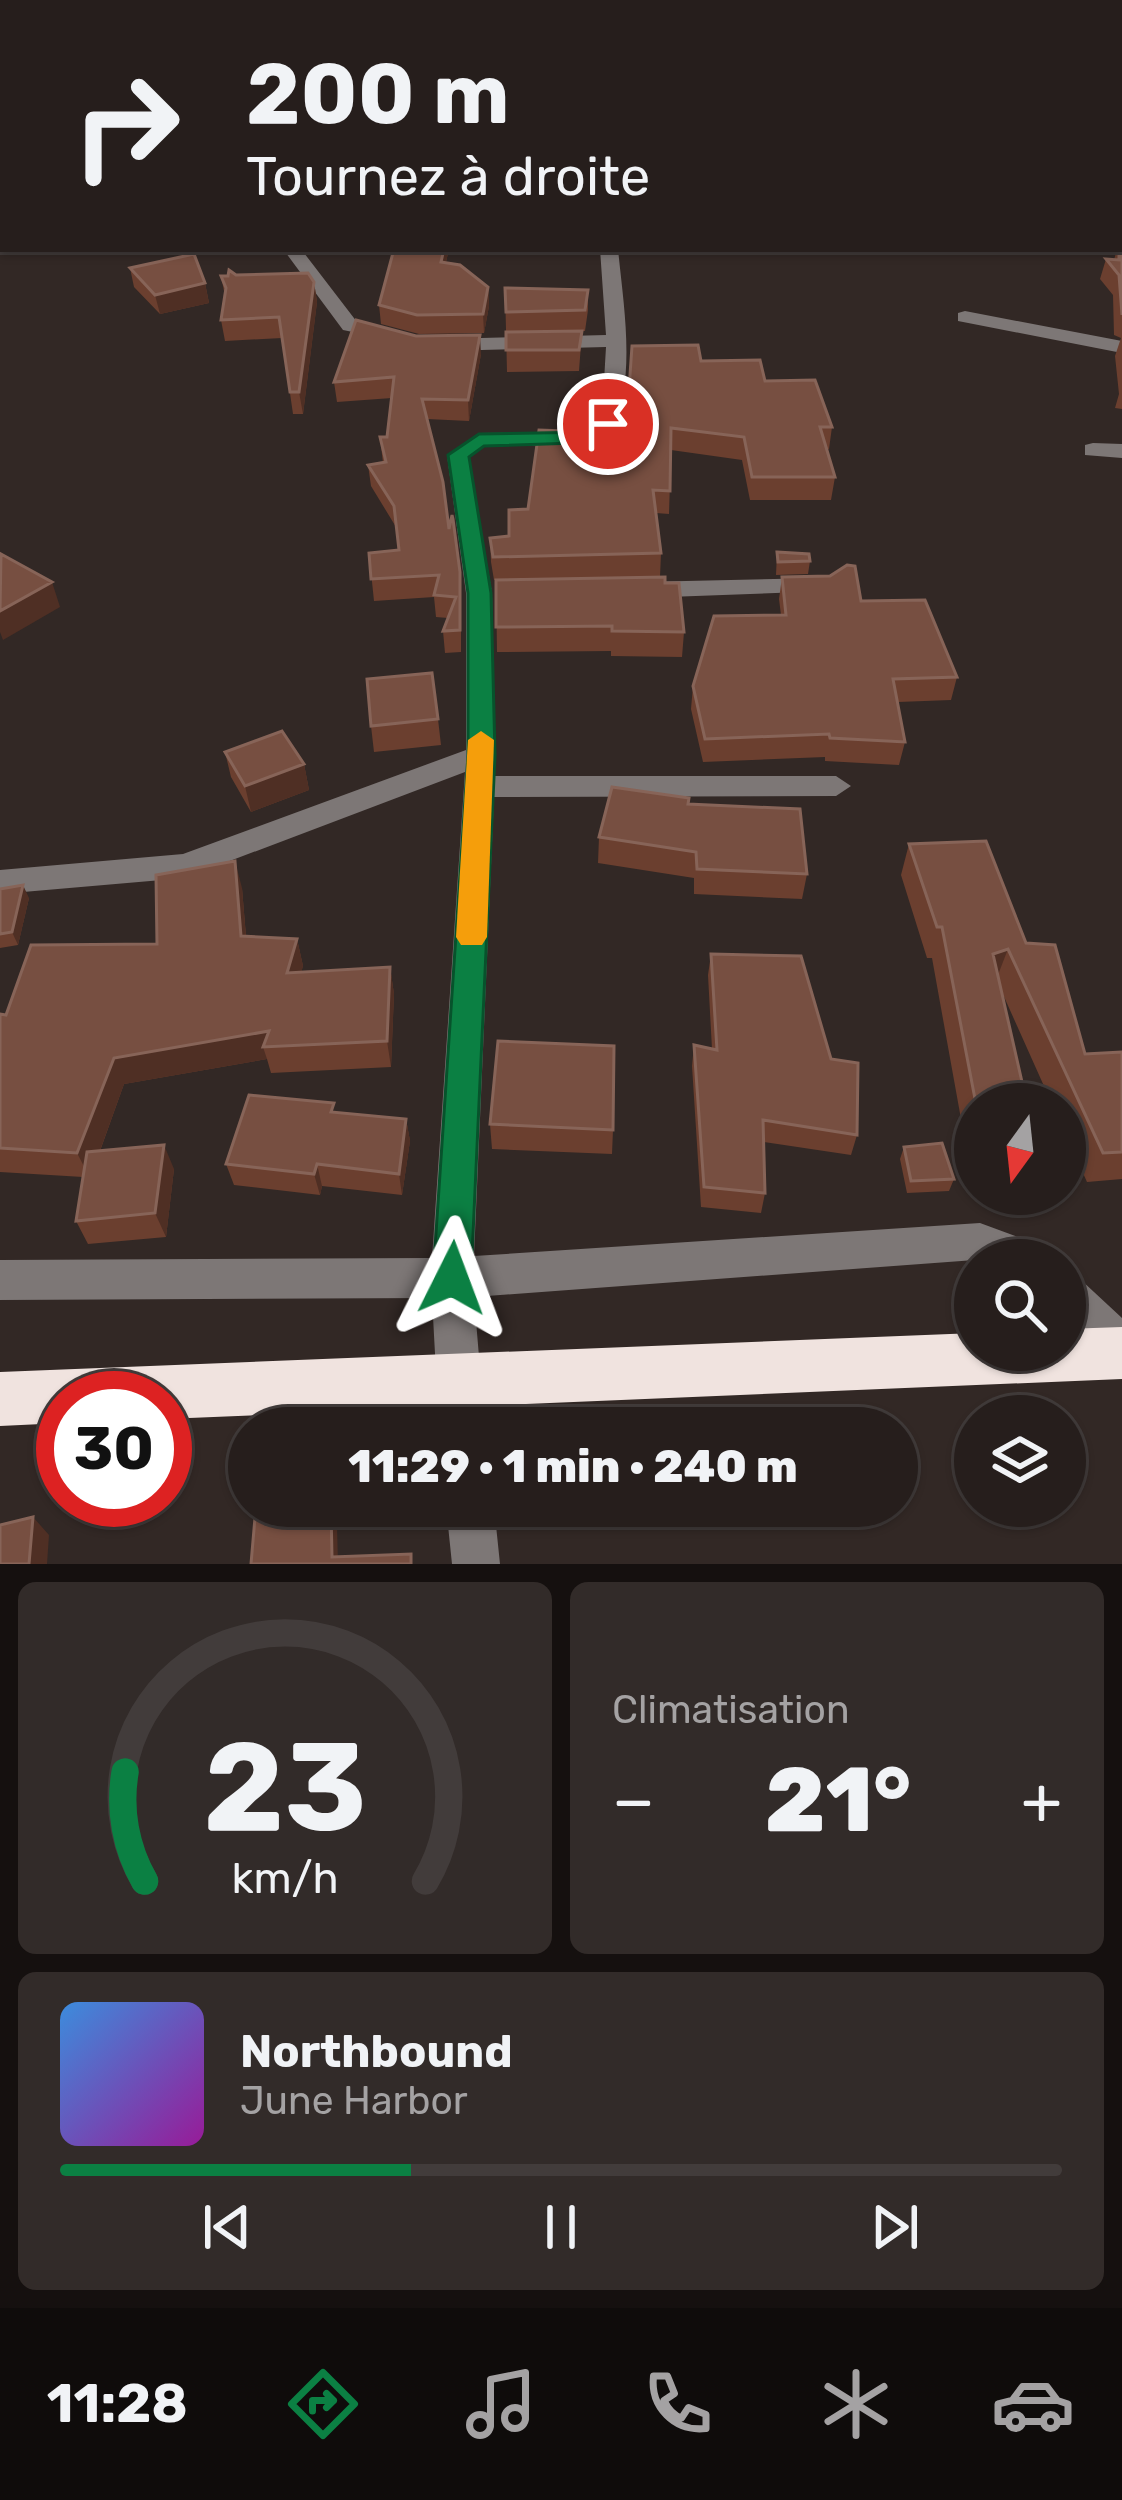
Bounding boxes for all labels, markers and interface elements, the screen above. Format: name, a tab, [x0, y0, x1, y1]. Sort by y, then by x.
text: 200 m	[246, 44, 510, 144]
icon: right	[48, 48, 204, 204]
text: Tournez à droite	[246, 145, 650, 209]
pin	[557, 373, 659, 475]
icon: arrive	[575, 391, 641, 457]
north arrow	[954, 1083, 1086, 1215]
map controls	[954, 1083, 1086, 1527]
position arrow	[389, 1215, 515, 1341]
button: search	[954, 1239, 1086, 1371]
speed limit sign: 30	[36, 1371, 192, 1527]
button: layers	[954, 1395, 1086, 1527]
text: 11:29 · 1 min · 240 m	[348, 1440, 798, 1493]
text: Climatisation	[612, 1687, 850, 1733]
text: 23	[203, 1713, 367, 1861]
text: 21°	[765, 1747, 911, 1854]
text: −	[612, 1761, 655, 1840]
text: +	[1021, 1761, 1062, 1840]
text: km/h	[231, 1853, 339, 1904]
text: Northbound	[240, 2025, 513, 2078]
text: June Harbor	[240, 2078, 468, 2124]
icon: previous	[194, 2194, 260, 2260]
icon: pause	[528, 2194, 594, 2260]
icon: next	[862, 2194, 928, 2260]
icon: directions	[281, 2362, 365, 2446]
icon: music	[459, 2362, 543, 2446]
icon: phone	[636, 2362, 720, 2446]
icon: climate	[814, 2362, 898, 2446]
icon: car	[991, 2362, 1075, 2446]
text: 11:28	[47, 2372, 188, 2436]

